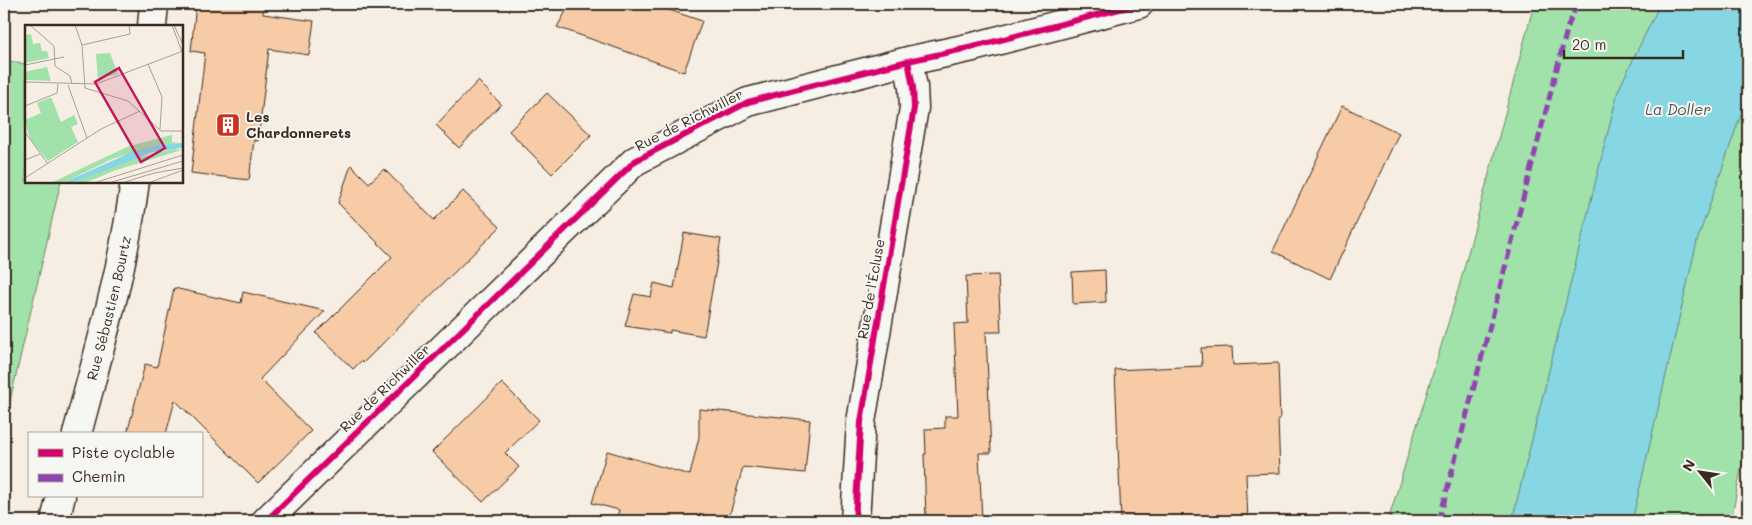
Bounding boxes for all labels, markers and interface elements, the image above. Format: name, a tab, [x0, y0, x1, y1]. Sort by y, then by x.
inset map	[25, 25, 182, 182]
scale bar	[1564, 28, 1683, 60]
text: 20 m	[1572, 34, 1606, 54]
street label: Rue de Richwiller	[631, 84, 746, 155]
water label: La Doller	[1645, 99, 1711, 119]
place label: Les Chardonnerets	[246, 107, 351, 142]
building icon: Les Chardonnerets	[215, 112, 241, 138]
street label: Rue Sébastien Bourtz	[82, 234, 135, 382]
street label: Rue de l'Écluse	[852, 237, 889, 340]
street label: Rue de Richwiller	[335, 339, 434, 436]
legend	[28, 432, 202, 498]
text: Piste cyclable	[72, 442, 175, 462]
north arrow	[1674, 448, 1724, 498]
text: N	[1677, 456, 1699, 475]
text: Chemin	[72, 466, 125, 486]

